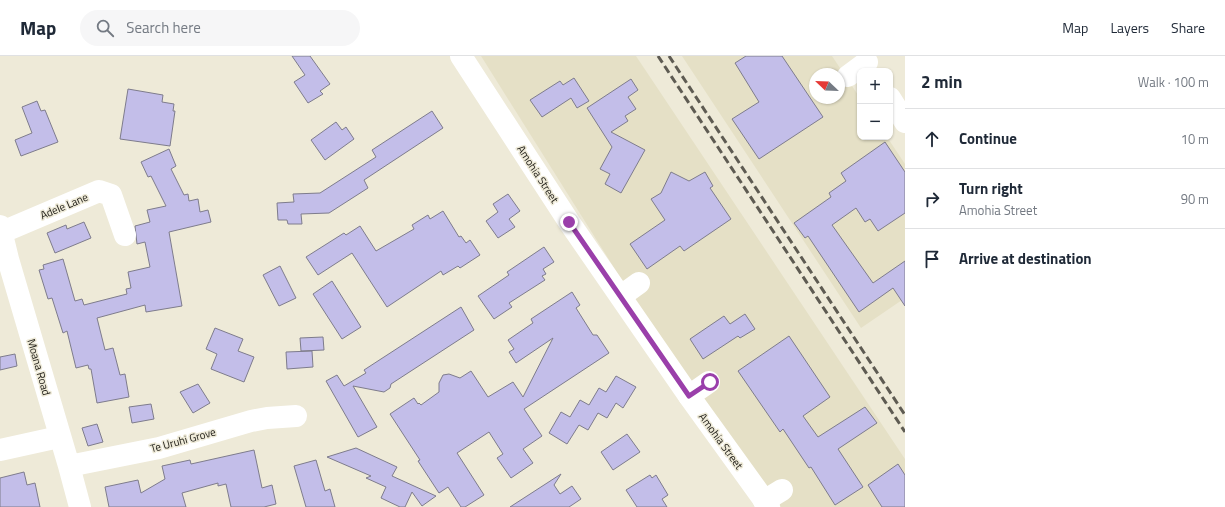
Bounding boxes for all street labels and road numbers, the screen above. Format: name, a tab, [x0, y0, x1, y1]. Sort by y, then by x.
street label: Amohia Street	[513, 142, 563, 206]
street label: Adele Lane	[38, 189, 91, 223]
street label: Moana Road	[23, 337, 55, 397]
street label: Amohia Street	[695, 410, 747, 473]
street label: Te Uruhi Grove	[148, 423, 218, 456]

